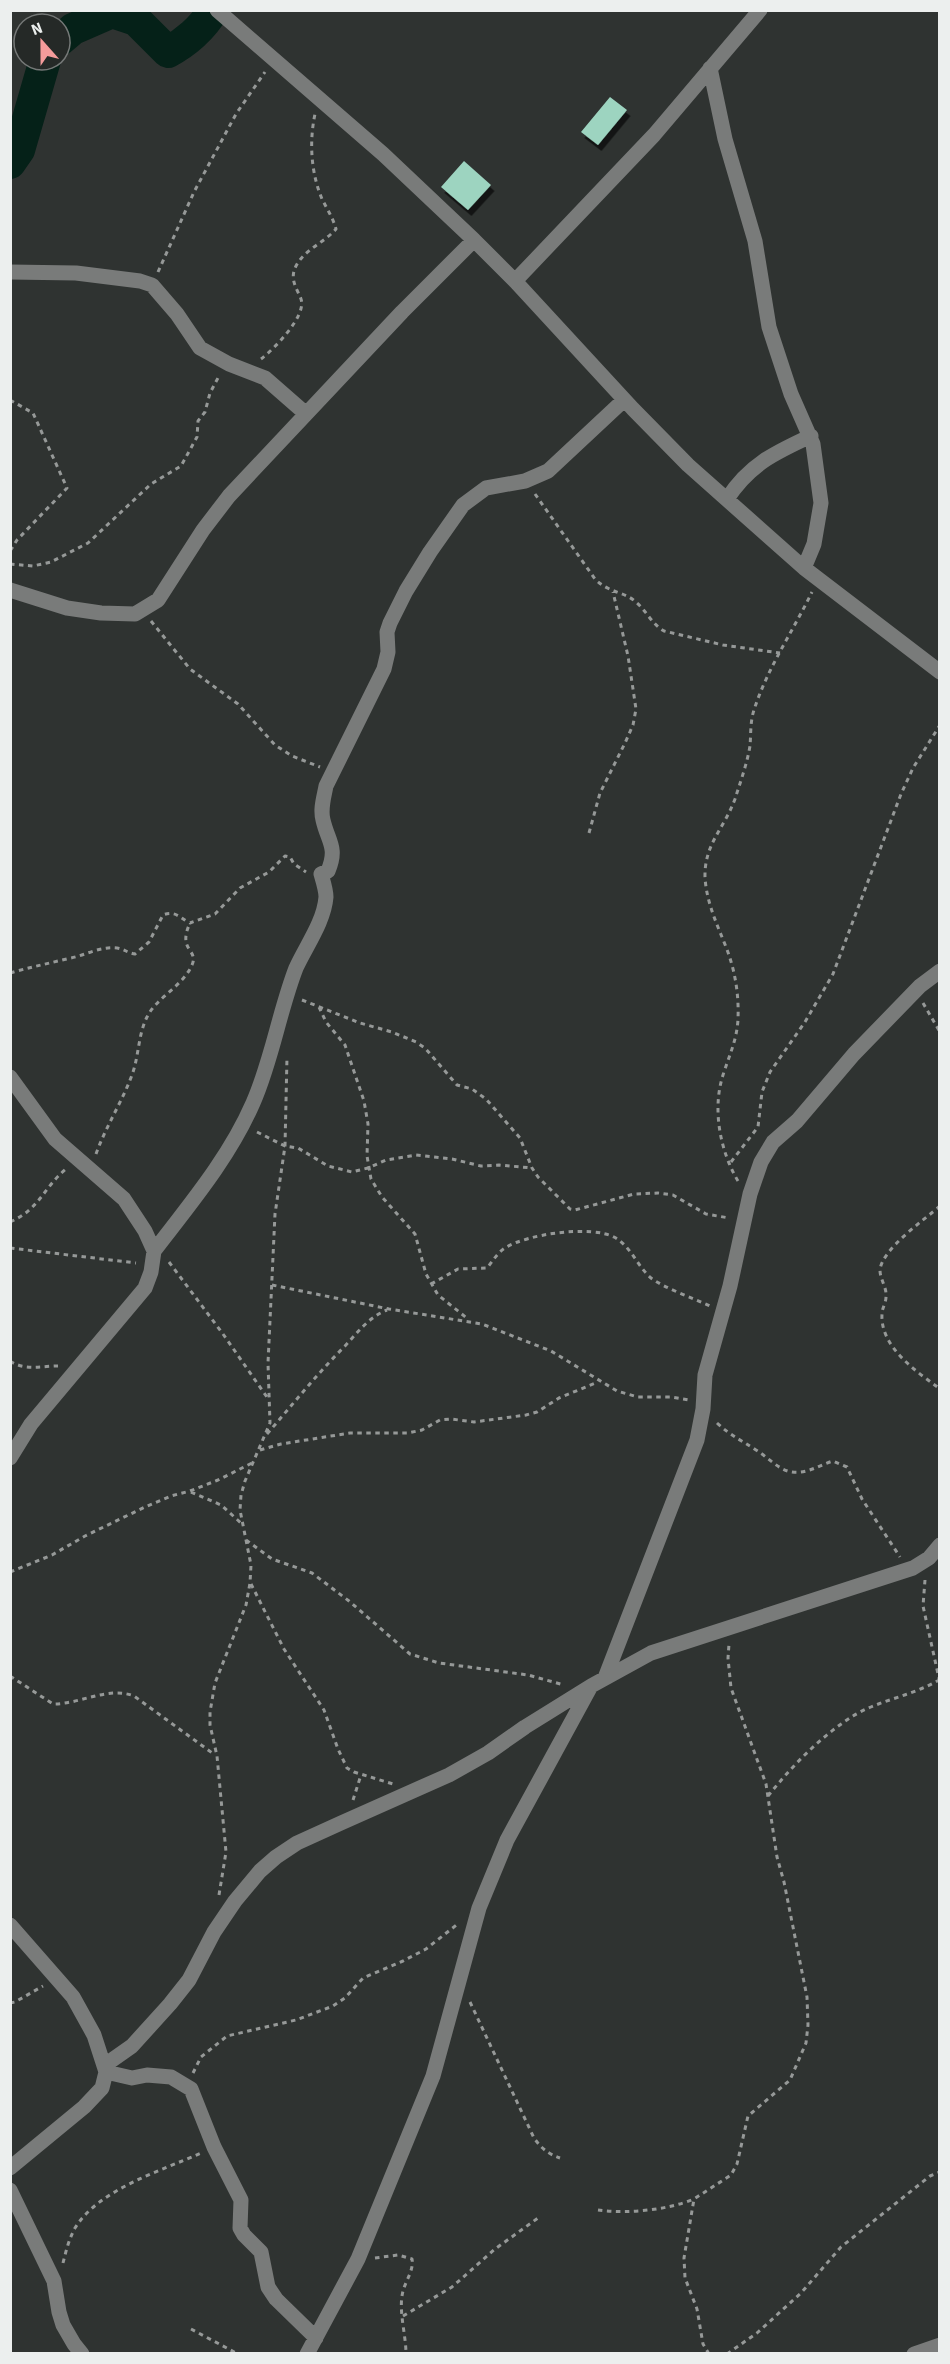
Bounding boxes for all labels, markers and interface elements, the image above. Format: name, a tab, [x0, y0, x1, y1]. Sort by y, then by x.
north arrow	[12, 12, 72, 72]
text: N	[28, 17, 46, 41]

